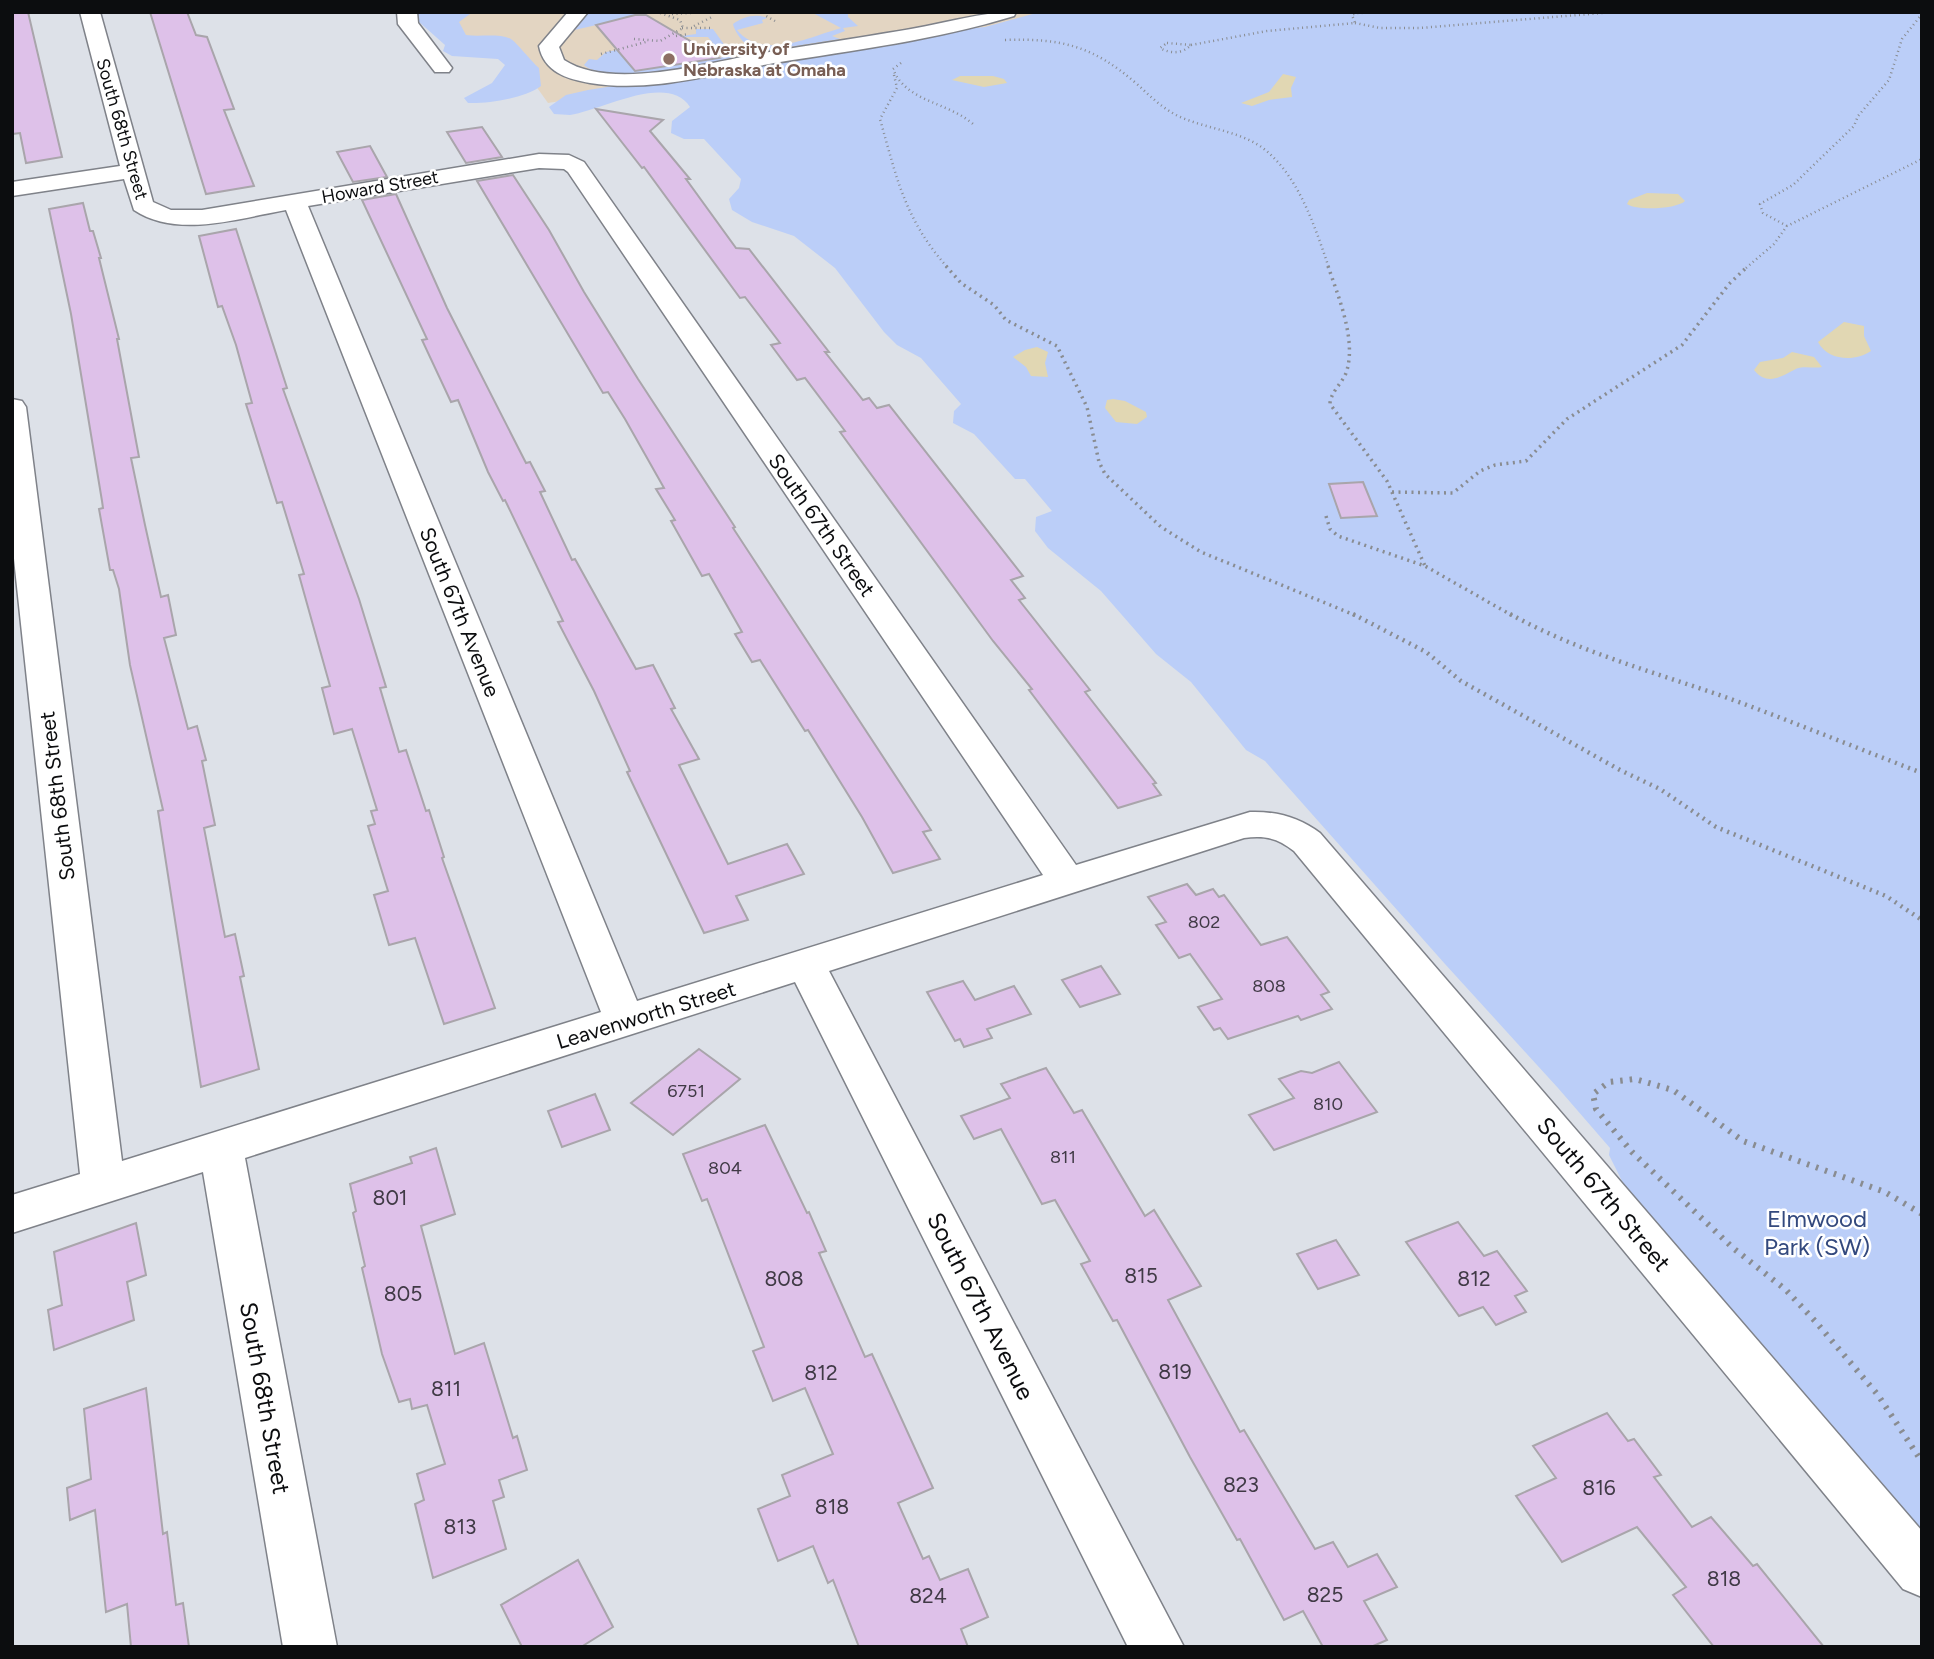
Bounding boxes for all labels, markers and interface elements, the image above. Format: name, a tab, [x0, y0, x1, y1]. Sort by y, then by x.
place label: University of Nebraska at Omaha	[683, 38, 846, 81]
marker: University of Nebraska at Omaha	[661, 51, 677, 67]
street label: South 68th Street	[91, 56, 153, 202]
street label: Howard Street	[320, 166, 440, 208]
street label: South 67th Street	[763, 449, 881, 601]
street label: South 67th Avenue	[415, 524, 505, 700]
street label: South 68th Street	[34, 710, 80, 882]
house number: 802	[1188, 911, 1220, 933]
house number: 808	[1252, 975, 1286, 997]
street label: Leavenworth Street	[554, 976, 739, 1054]
house number: 6751	[667, 1080, 705, 1102]
house number: 810	[1313, 1093, 1343, 1115]
street label: South 67th Street	[1531, 1111, 1677, 1277]
house number: 811	[1050, 1146, 1076, 1168]
house number: 804	[708, 1157, 742, 1179]
house number: 801	[372, 1185, 408, 1210]
park label: Elmwood Park (SW)	[1764, 1204, 1870, 1261]
street label: South 67th Avenue	[921, 1207, 1041, 1405]
house number: 815	[1124, 1263, 1158, 1288]
house number: 808	[764, 1266, 804, 1291]
house number: 812	[1457, 1266, 1491, 1291]
house number: 805	[384, 1281, 422, 1306]
street label: South 68th Street	[234, 1300, 296, 1496]
house number: 819	[1158, 1359, 1192, 1384]
house number: 812	[804, 1360, 838, 1385]
house number: 811	[431, 1376, 461, 1401]
house number: 823	[1223, 1472, 1259, 1497]
house number: 816	[1582, 1475, 1616, 1500]
house number: 818	[815, 1494, 849, 1519]
house number: 813	[444, 1514, 477, 1539]
house number: 818	[1707, 1566, 1741, 1591]
house number: 825	[1307, 1582, 1343, 1607]
house number: 824	[909, 1583, 947, 1608]

